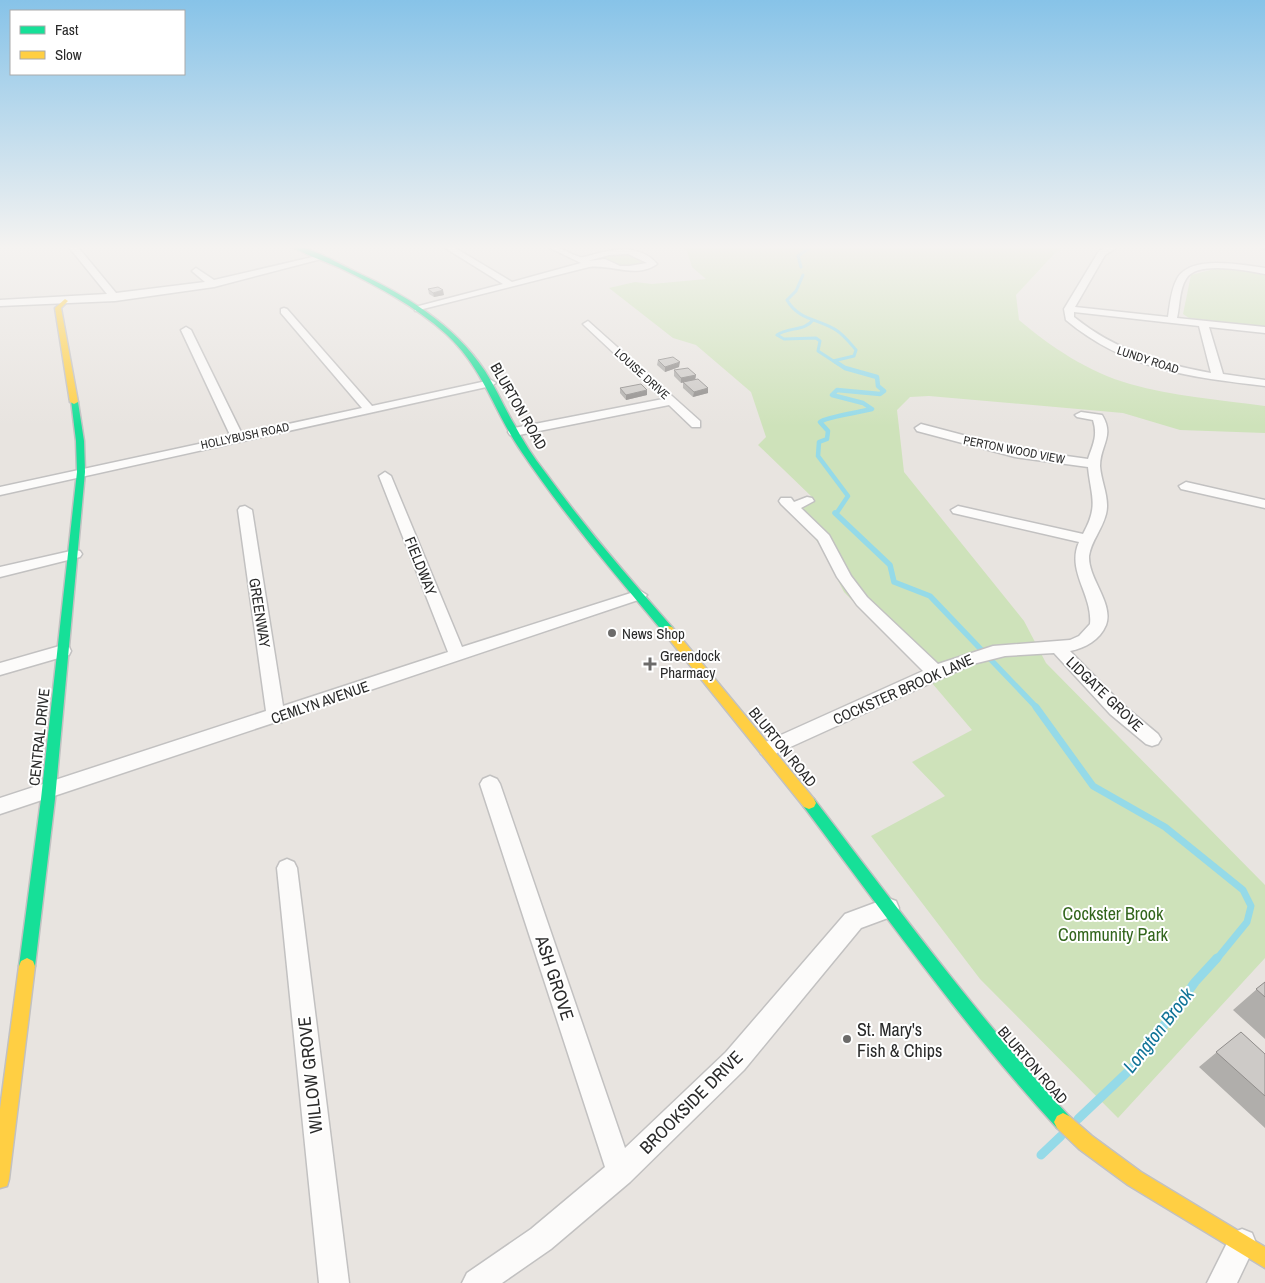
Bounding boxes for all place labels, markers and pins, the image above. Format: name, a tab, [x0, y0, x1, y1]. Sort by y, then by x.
place label: News Shop	[622, 623, 685, 644]
marker: News Shop	[606, 627, 618, 639]
place label: Greendock Pharmacy	[660, 645, 721, 683]
marker: Greendock Pharmacy	[644, 658, 656, 670]
place label: St. Mary's Fish & Chips	[857, 1017, 942, 1063]
marker: St. Mary's Fish & Chips	[841, 1033, 853, 1045]

